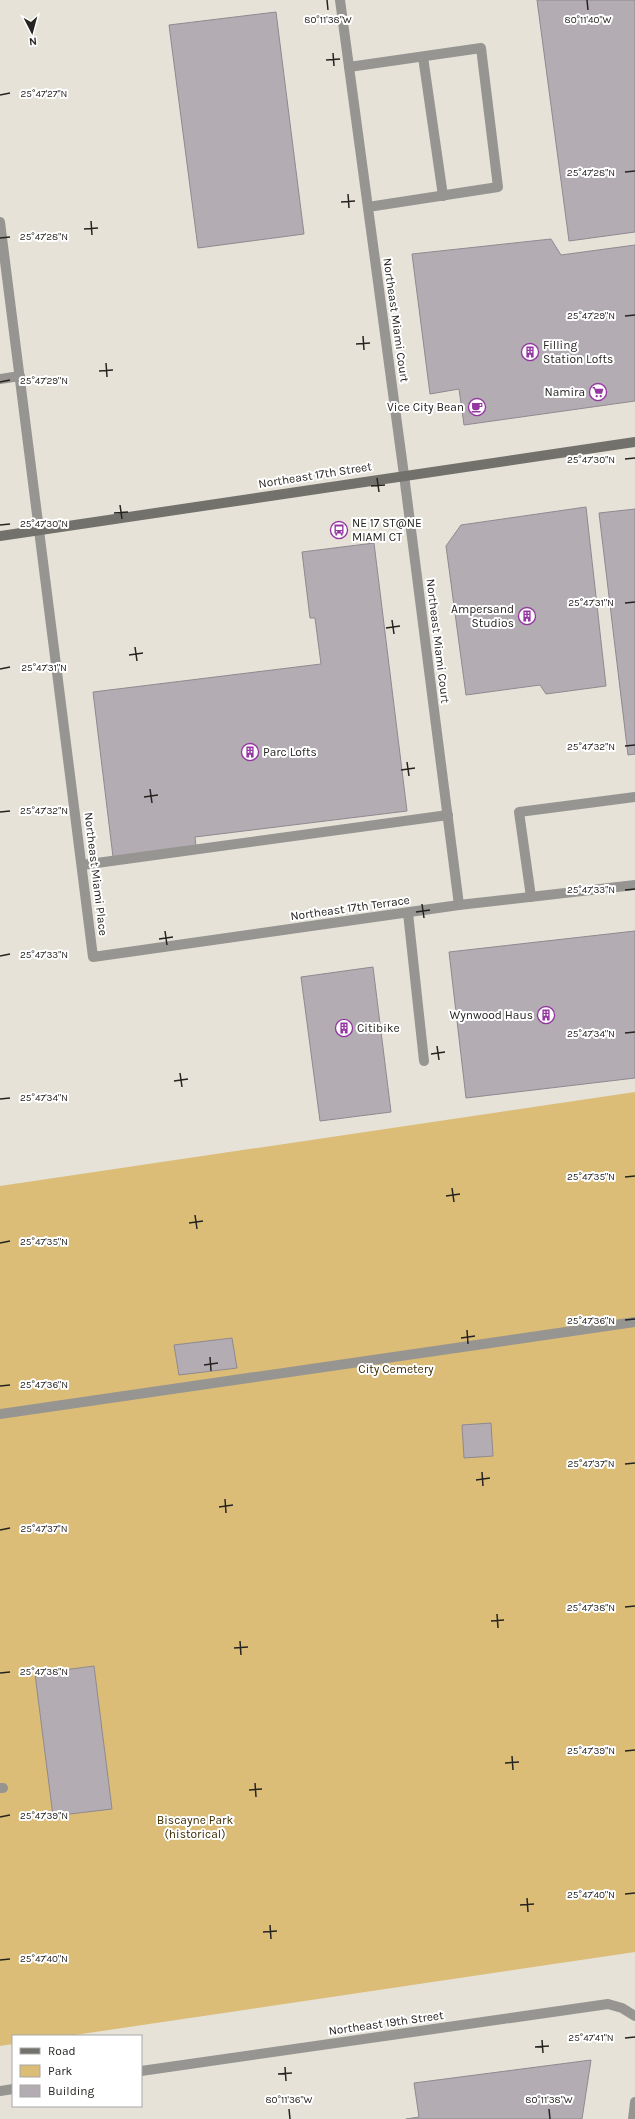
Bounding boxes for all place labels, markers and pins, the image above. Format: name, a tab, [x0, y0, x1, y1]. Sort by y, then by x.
place label: Filling Station Lofts	[543, 338, 613, 366]
building icon: Filling Station Lofts	[520, 342, 540, 362]
supermarket icon: Namira	[588, 382, 608, 402]
place label: Namira	[544, 385, 585, 399]
cafe icon: Vice City Bean	[467, 397, 487, 417]
place label: Vice City Bean	[387, 400, 464, 414]
place label: NE 17 ST@NE MIAMI CT	[352, 516, 422, 544]
bus stop icon: NE 17 ST@NE MIAMI CT	[329, 520, 349, 540]
place label: Ampersand Studios	[451, 602, 514, 630]
building icon: Ampersand Studios	[517, 606, 537, 626]
building icon: Parc Lofts	[240, 742, 260, 762]
place label: Parc Lofts	[263, 745, 317, 759]
building icon: Wynwood Haus	[536, 1005, 556, 1025]
place label: Wynwood Haus	[449, 1008, 533, 1022]
building icon: Citibike	[334, 1018, 354, 1038]
place label: Citibike	[357, 1021, 400, 1035]

